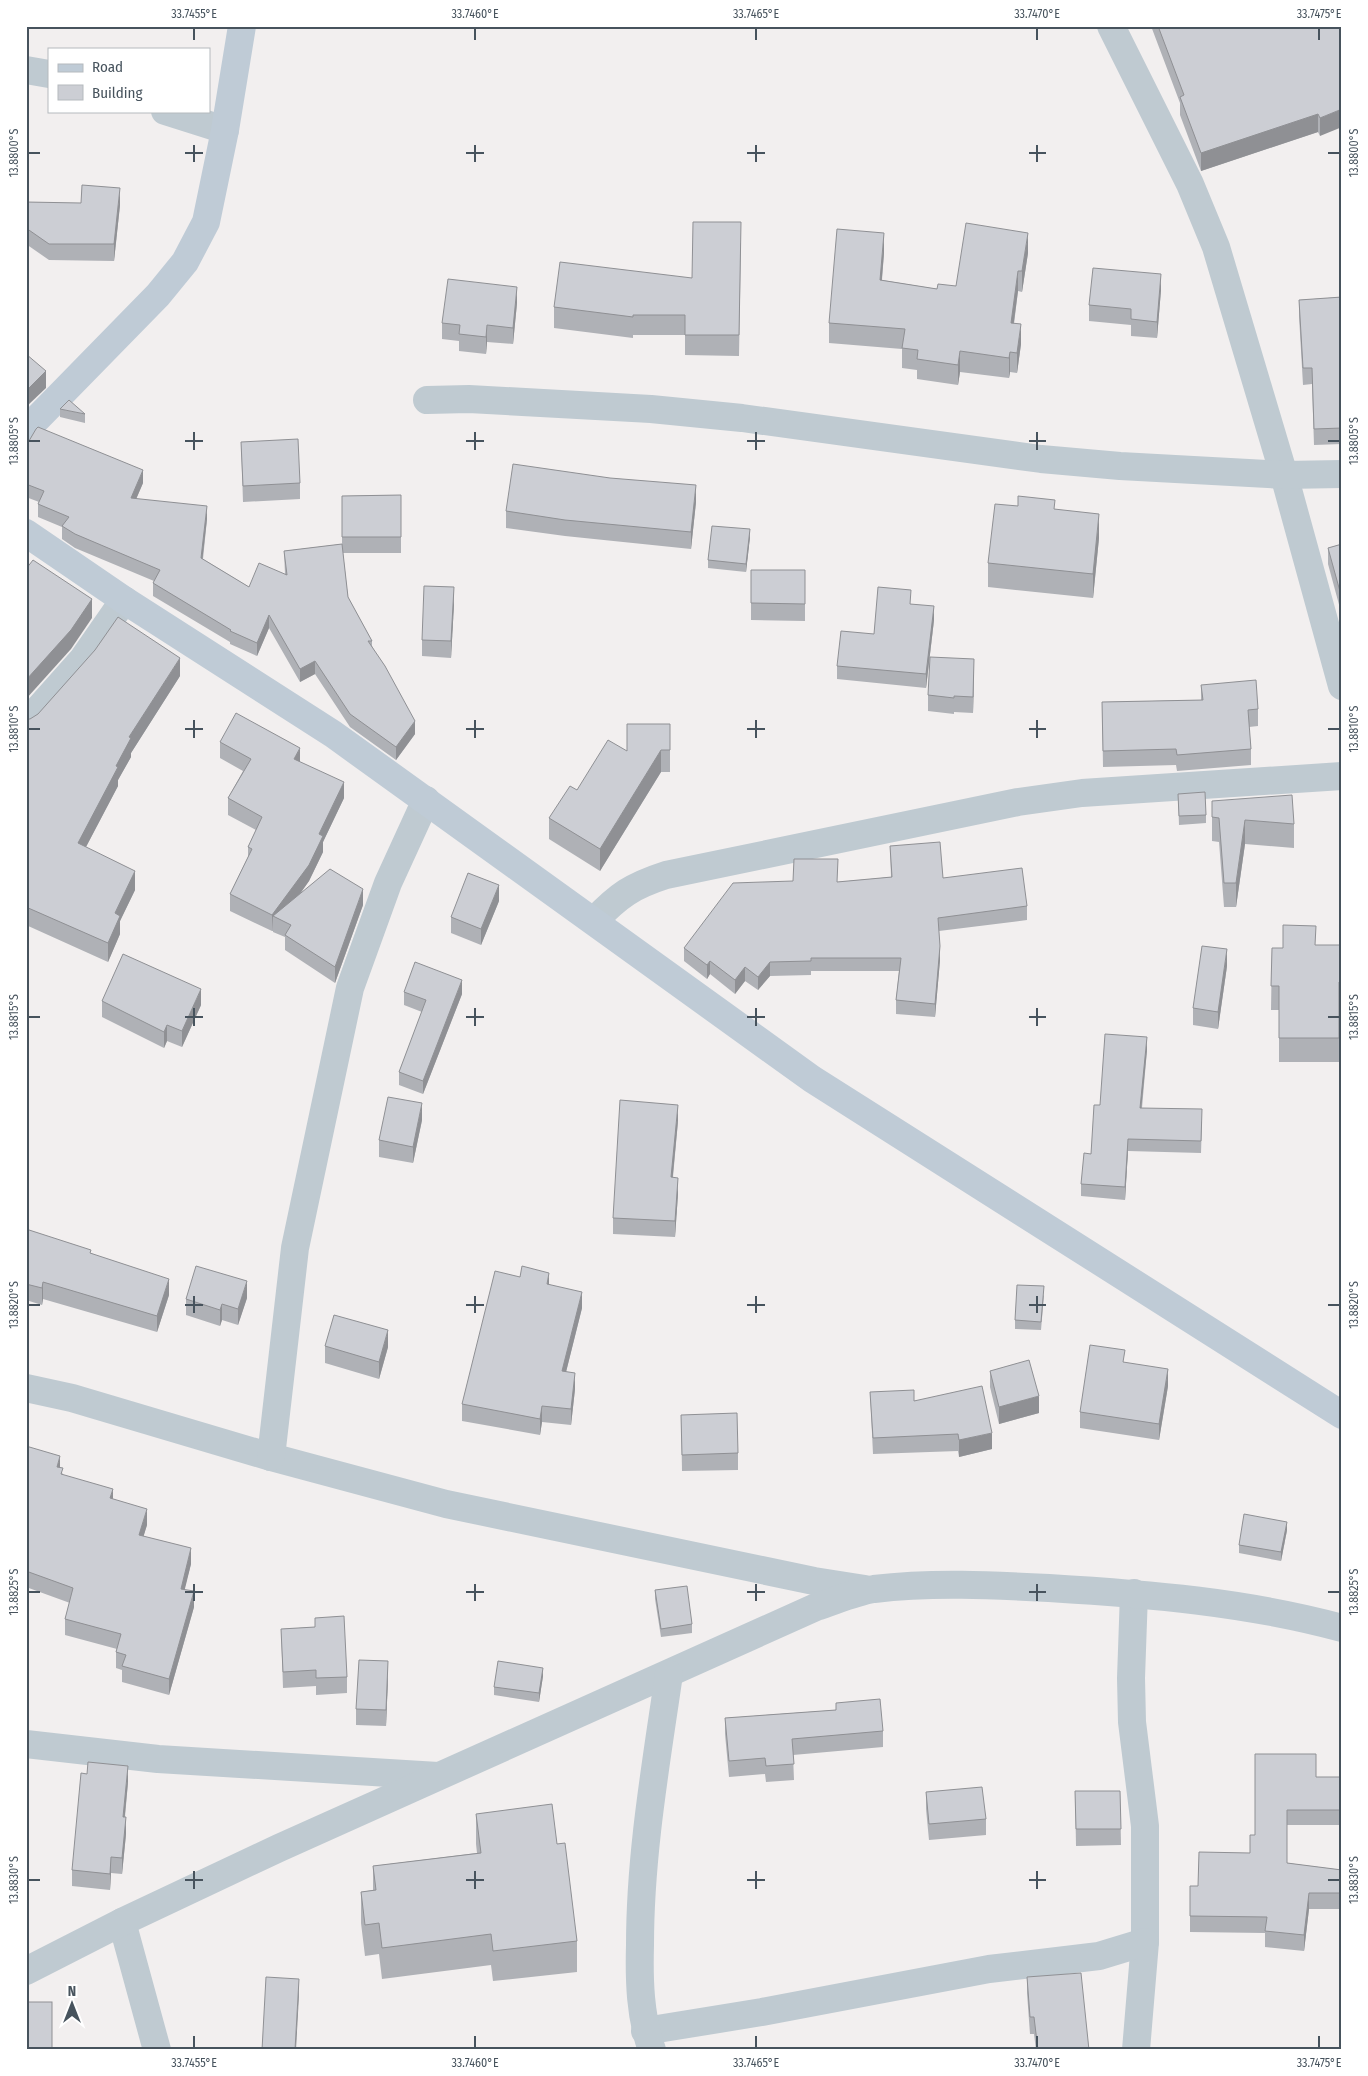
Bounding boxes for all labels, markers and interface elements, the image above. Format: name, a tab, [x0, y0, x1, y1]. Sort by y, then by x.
text: 33.7455°E	[171, 7, 217, 21]
text: 33.7460°E	[451, 7, 499, 21]
text: 33.7465°E	[733, 7, 779, 21]
text: 33.7470°E	[1014, 7, 1060, 21]
text: 33.7475°E	[1297, 7, 1342, 21]
legend	[48, 48, 210, 112]
text: Road	[92, 58, 123, 76]
text: Building	[92, 84, 143, 102]
text: 13.8800°S	[7, 129, 21, 177]
text: 13.8800°S	[1347, 129, 1361, 177]
text: 13.8805°S	[7, 417, 21, 465]
text: 13.8805°S	[1347, 417, 1361, 465]
text: 13.8810°S	[7, 706, 21, 752]
text: 13.8810°S	[1347, 706, 1361, 752]
text: 13.8815°S	[7, 994, 21, 1040]
text: 13.8815°S	[1347, 994, 1361, 1040]
text: 13.8820°S	[7, 1281, 21, 1329]
text: 13.8820°S	[1347, 1281, 1361, 1329]
text: 13.8825°S	[7, 1569, 21, 1615]
text: 13.8825°S	[1347, 1569, 1361, 1615]
text: 13.8830°S	[7, 1856, 21, 1904]
text: 13.8830°S	[1347, 1856, 1361, 1904]
north arrow	[48, 1978, 98, 2028]
text: N	[68, 1983, 76, 2000]
text: 33.7455°E	[171, 2056, 217, 2070]
text: 33.7460°E	[451, 2056, 499, 2070]
text: 33.7465°E	[733, 2056, 779, 2070]
text: 33.7470°E	[1014, 2056, 1060, 2070]
text: 33.7475°E	[1297, 2056, 1342, 2070]

